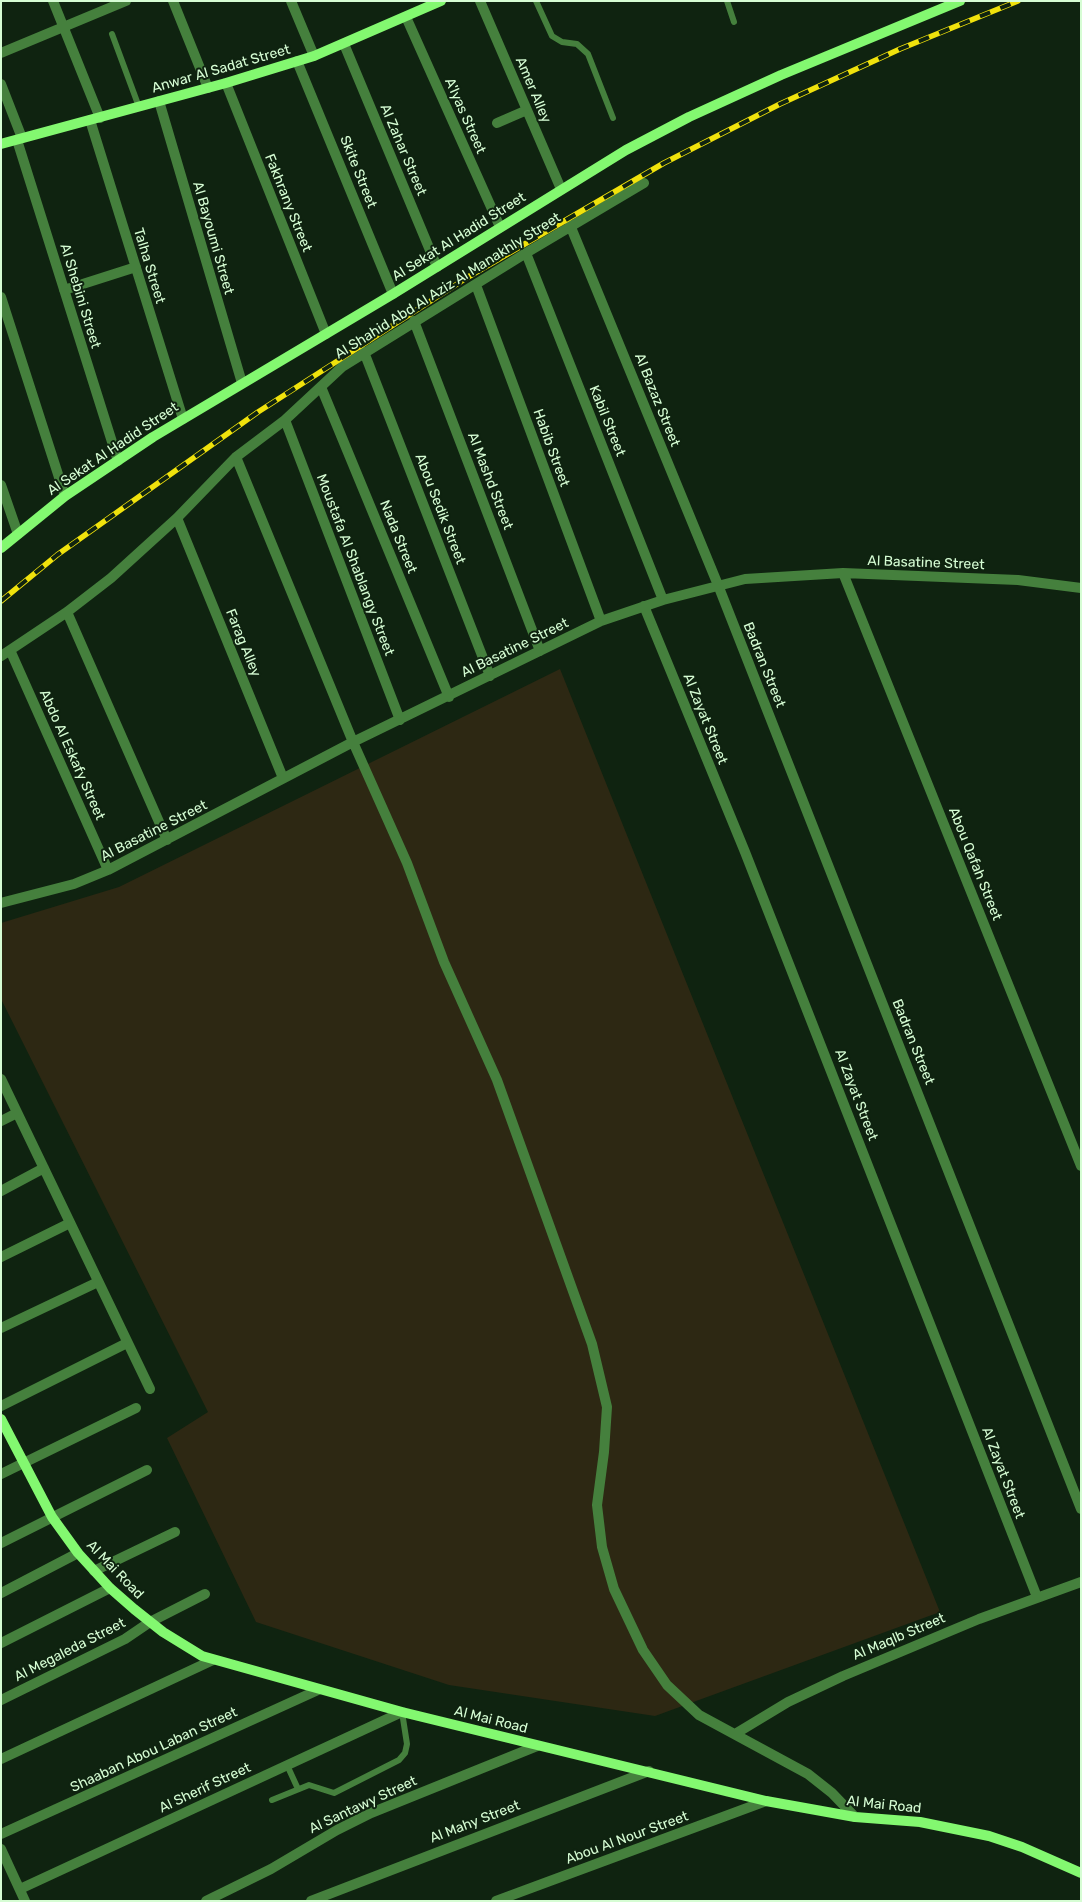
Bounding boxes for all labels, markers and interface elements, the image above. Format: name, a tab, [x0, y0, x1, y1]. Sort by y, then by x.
street label: Anwar Al Sadat Street	[150, 41, 292, 97]
street label: Amer Alley	[512, 55, 554, 125]
street label: A'lyas Street	[441, 76, 489, 156]
street label: Al Zahar Street	[376, 102, 430, 198]
street label: Skite Street	[336, 133, 380, 211]
street label: Fakhrany Street	[261, 152, 315, 254]
street label: Al Bayoumi Street	[189, 180, 237, 296]
street label: Al Sekat Al Hadid Street	[389, 189, 529, 285]
street label: Al Shahid Abd Al Aziz Al Manakhly Street	[332, 209, 564, 363]
street label: Talha Street	[130, 226, 168, 306]
street label: Al Shebini Street	[56, 242, 104, 350]
street label: Al Bazaz Street	[631, 351, 683, 449]
street label: Kabil Street	[585, 383, 629, 459]
street label: Al Sekat Al Hadid Street	[44, 399, 182, 499]
street label: Habib Street	[529, 407, 573, 489]
street label: Al Mashd Street	[464, 430, 516, 532]
street label: Abou Sedik Street	[411, 451, 469, 567]
street label: Moustafa Al Shablangy Street	[313, 472, 397, 658]
street label: Nada Street	[376, 498, 420, 576]
street label: Al Basatine Street	[867, 553, 985, 573]
street label: Farag Alley	[222, 607, 264, 679]
street label: Al Basatine Street	[459, 615, 571, 681]
street label: Badran Street	[739, 620, 789, 710]
street label: Al Zayat Street	[679, 671, 731, 767]
street label: Abdo Al Eskafy Street	[36, 687, 108, 823]
street label: Al Basatine Street	[98, 797, 210, 865]
street label: Abou Qafah Street	[945, 805, 1005, 923]
street label: Badran Street	[888, 997, 938, 1087]
street label: Al Zayat Street	[831, 1047, 881, 1143]
street label: Al Zayat Street	[978, 1425, 1028, 1521]
street label: Al Mai Road	[83, 1537, 147, 1603]
street label: Al Maqlb Street	[850, 1610, 948, 1664]
street label: Al Megaleda Street	[12, 1615, 128, 1685]
street label: Al Mai Road	[453, 1703, 529, 1737]
street label: Shaaban Abou Laban Street	[68, 1704, 240, 1796]
street label: Al Sherif Street	[156, 1759, 254, 1817]
street label: Al Santawy Street	[306, 1773, 420, 1837]
street label: Al Mai Road	[846, 1793, 922, 1817]
street label: Al Mahy Street	[428, 1797, 522, 1847]
street label: Abou Al Nour Street	[563, 1808, 691, 1868]

